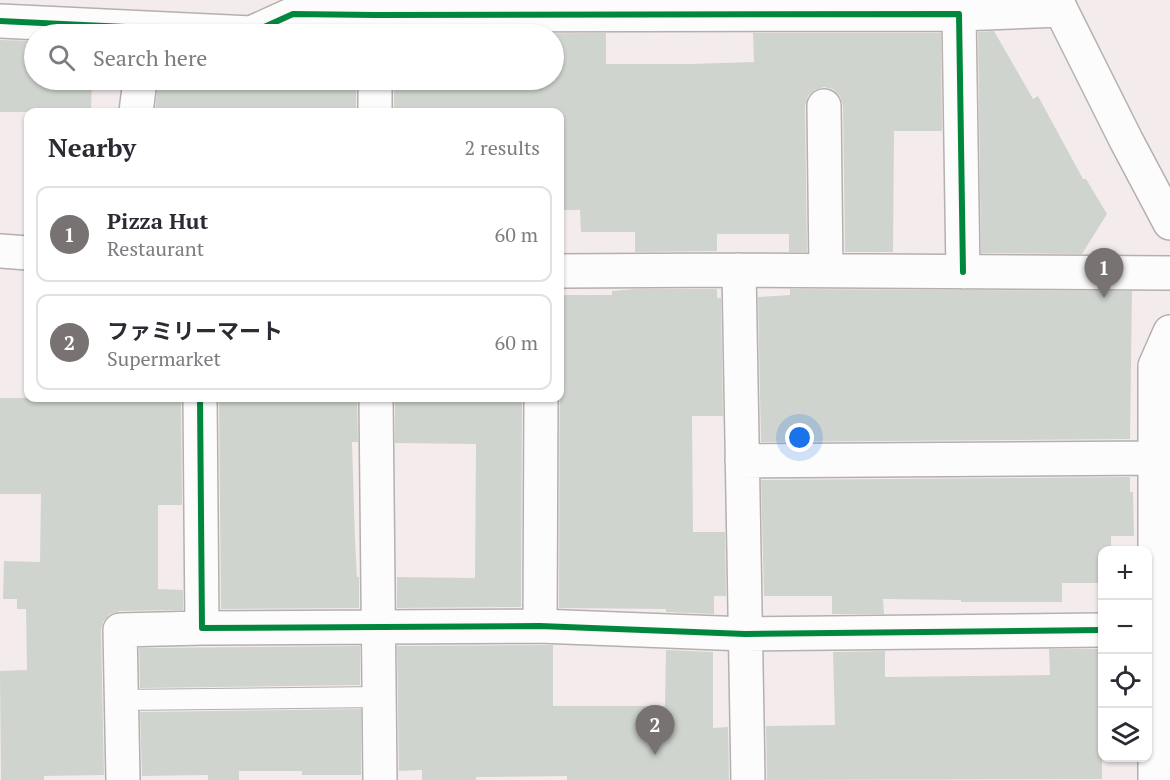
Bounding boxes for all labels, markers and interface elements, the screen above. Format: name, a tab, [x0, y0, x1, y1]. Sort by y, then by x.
search box	[24, 24, 564, 90]
icon: search	[45, 41, 78, 74]
text: Search here	[93, 43, 207, 72]
text: Nearby	[48, 130, 136, 164]
text: 2 results	[465, 134, 540, 161]
text: Pizza Hut	[107, 206, 208, 235]
text: 1	[64, 221, 75, 248]
text: 60 m	[495, 221, 538, 248]
text: Restaurant	[107, 235, 204, 262]
pin: 1	[1084, 248, 1124, 298]
text: ファミリーマート	[107, 316, 283, 345]
text: 2	[64, 329, 75, 356]
text: 60 m	[495, 329, 538, 356]
text: Supermarket	[107, 345, 221, 372]
your location	[785, 423, 814, 452]
map controls	[1098, 546, 1152, 762]
button: +	[1098, 546, 1152, 600]
button: −	[1098, 600, 1152, 654]
button: locate	[1098, 654, 1152, 708]
pin: 2	[636, 706, 674, 755]
button: layers	[1098, 708, 1152, 762]

